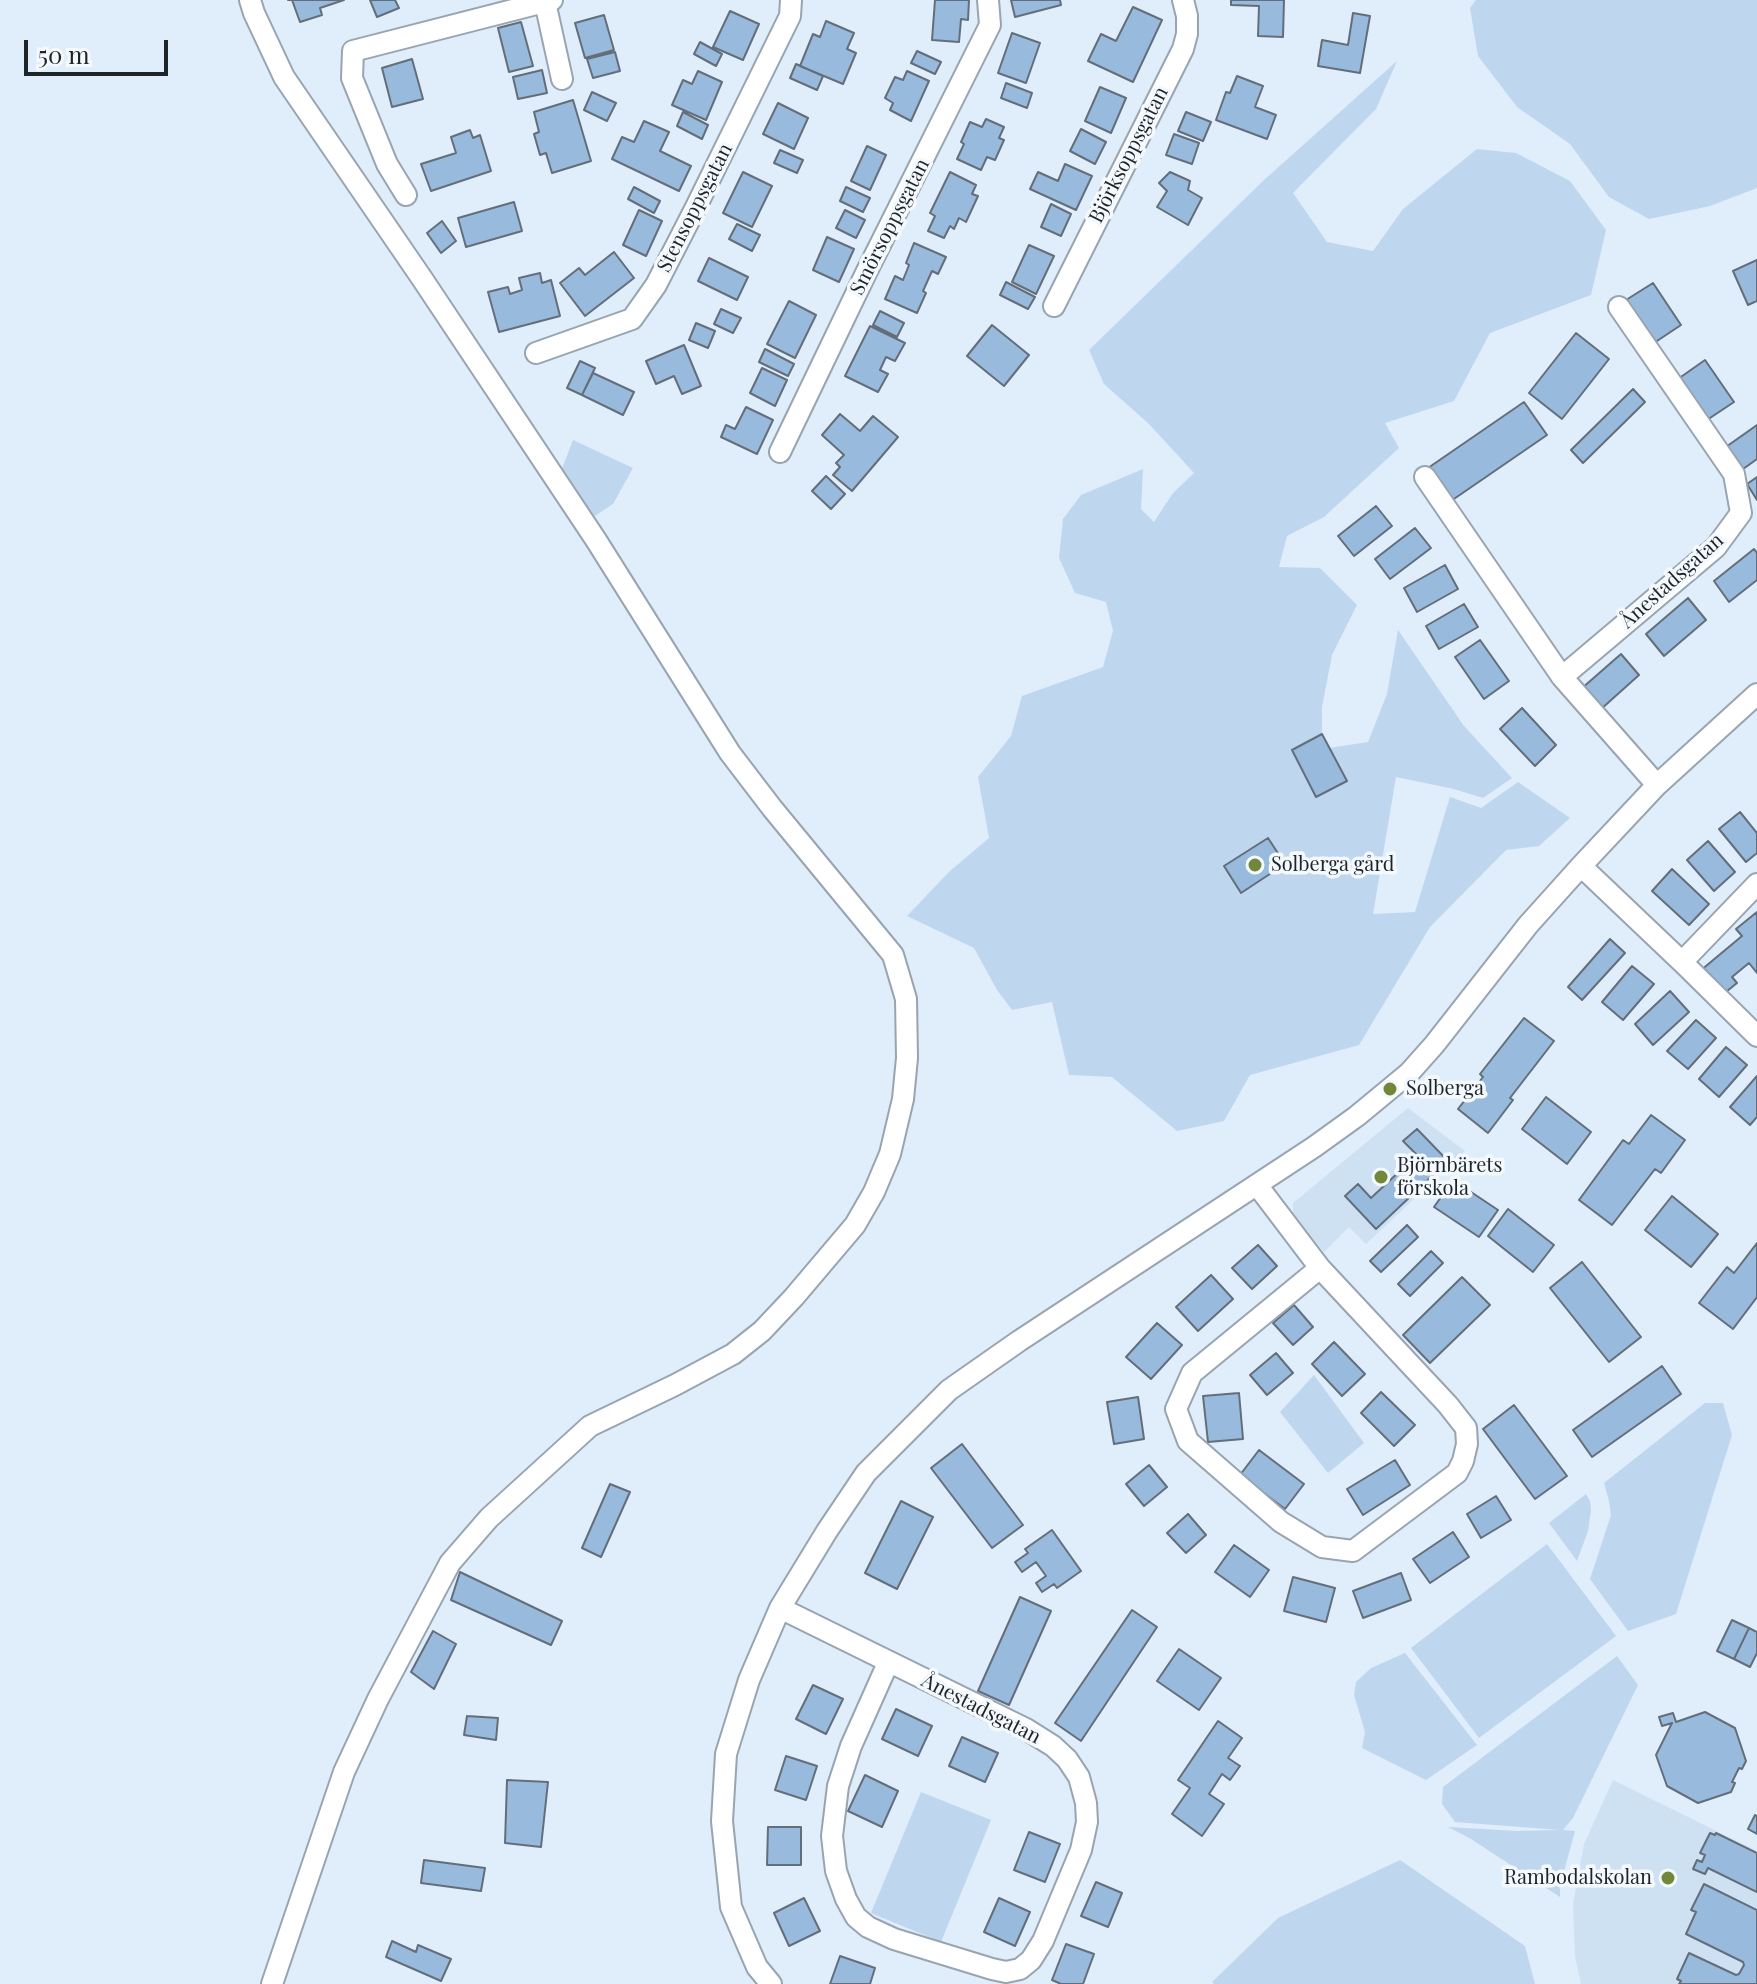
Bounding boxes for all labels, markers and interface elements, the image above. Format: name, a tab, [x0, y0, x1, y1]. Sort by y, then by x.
scale bar	[28, 24, 172, 74]
text: 50 m	[38, 38, 90, 70]
street label: Björksoppsgatan	[1084, 83, 1174, 227]
street label: Stensoppsgatan	[652, 140, 738, 276]
street label: Smörsoppsgatan	[845, 155, 935, 299]
street label: Ånestadsgatan	[1615, 528, 1729, 634]
place label: Solberga gård	[1271, 853, 1394, 877]
marker: Solberga gård	[1246, 856, 1264, 874]
place label: Solberga	[1406, 1077, 1484, 1101]
marker: Solberga	[1381, 1080, 1399, 1098]
place label: Björnbärets förskola	[1397, 1154, 1502, 1201]
marker: Björnbärets förskola	[1372, 1168, 1390, 1186]
street label: Ånestadsgatan	[917, 1669, 1045, 1749]
place label: Rambodalskolan	[1504, 1866, 1652, 1890]
marker: Rambodalskolan	[1659, 1869, 1677, 1887]

